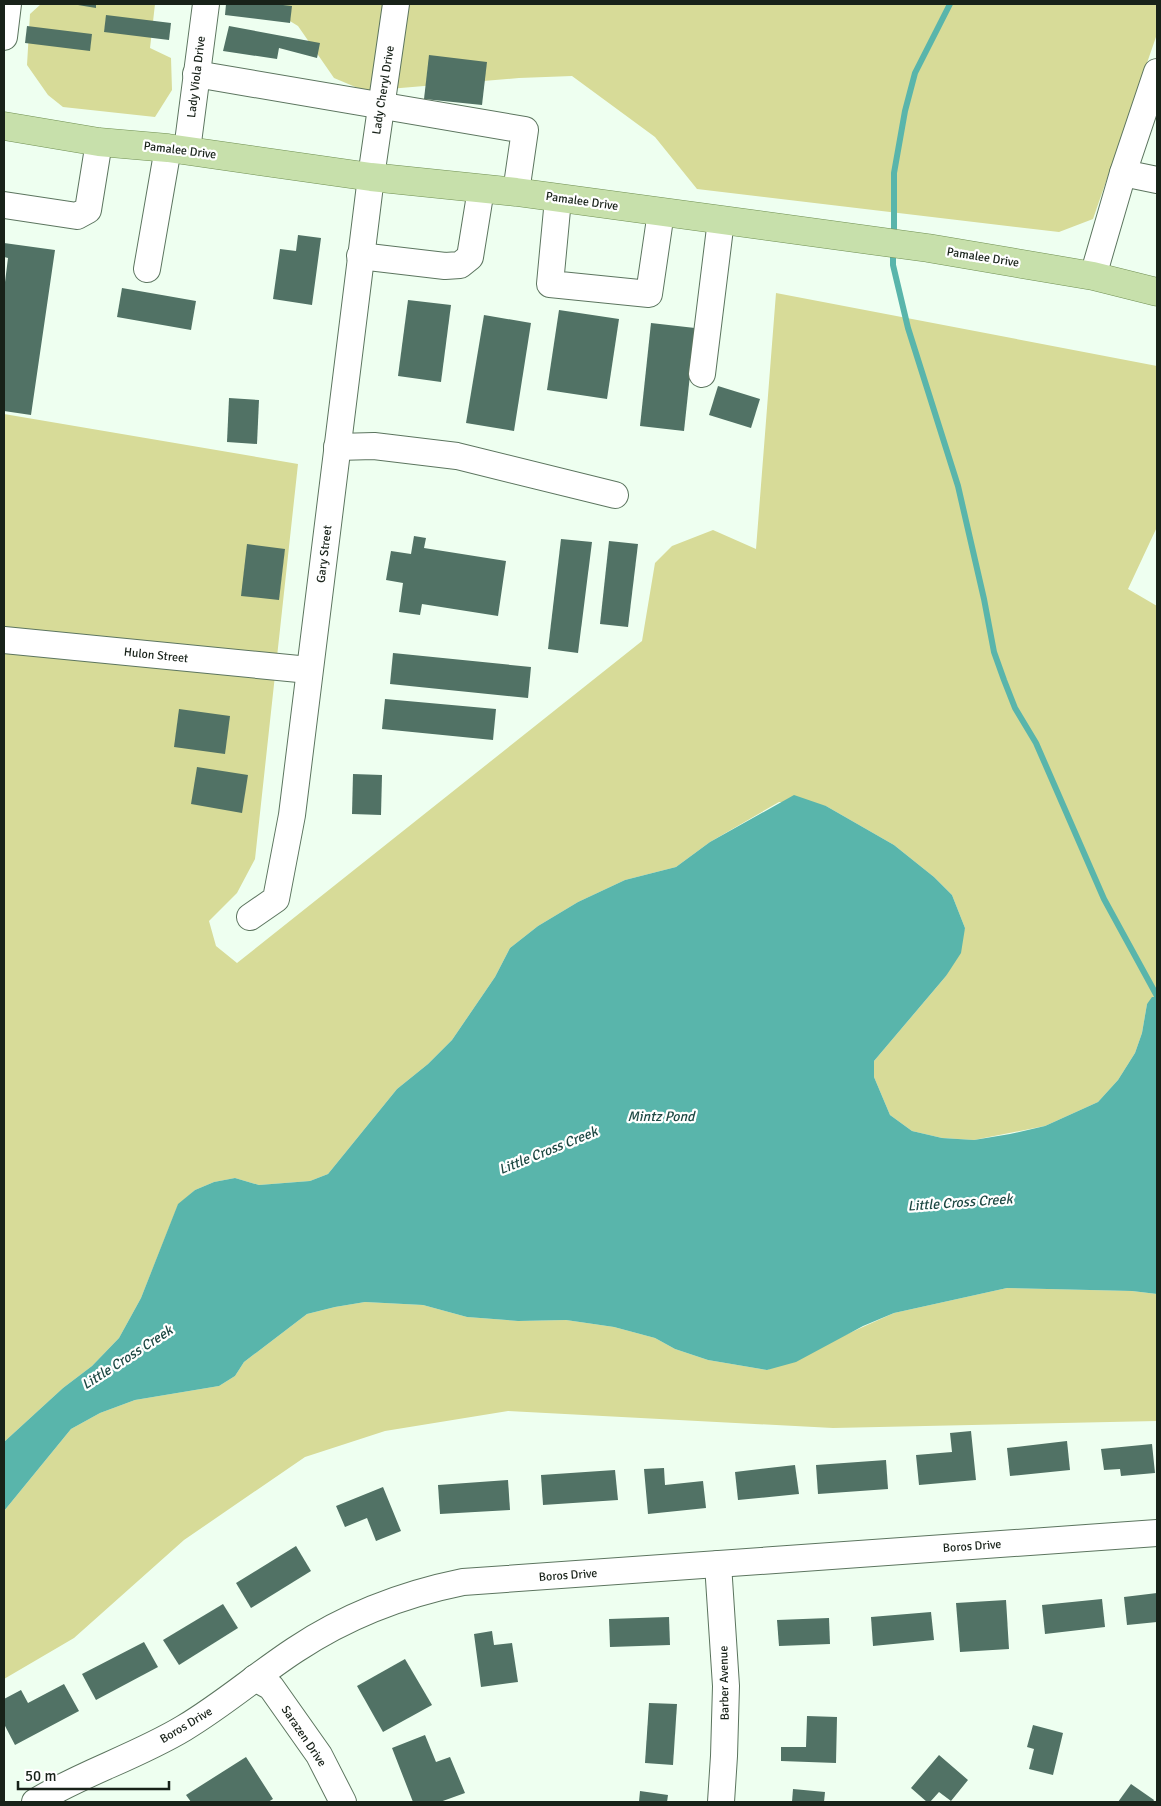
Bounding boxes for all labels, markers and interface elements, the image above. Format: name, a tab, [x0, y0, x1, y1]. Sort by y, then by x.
street label: Lady Viola Drive	[184, 35, 209, 119]
street label: Lady Cheryl Drive	[369, 44, 398, 136]
street label: Pamalee Drive	[143, 139, 217, 162]
street label: Pamalee Drive	[545, 189, 619, 214]
street label: Pamalee Drive	[946, 244, 1020, 271]
street label: Gary Street	[314, 524, 335, 584]
street label: Hulon Street	[123, 645, 189, 666]
water label: Mintz Pond	[627, 1108, 696, 1125]
water label: Little Cross Creek	[496, 1122, 602, 1178]
water label: Little Cross Creek	[907, 1190, 1015, 1215]
water label: Little Cross Creek	[79, 1321, 178, 1393]
street label: Boros Drive	[942, 1537, 1002, 1556]
street label: Boros Drive	[538, 1566, 598, 1585]
street label: Barber Avenue	[716, 1646, 733, 1720]
street label: Sarazen Drive	[278, 1703, 329, 1770]
street label: Boros Drive	[157, 1704, 215, 1747]
scale bar	[18, 1758, 169, 1790]
text: 50 m	[25, 1767, 56, 1785]

